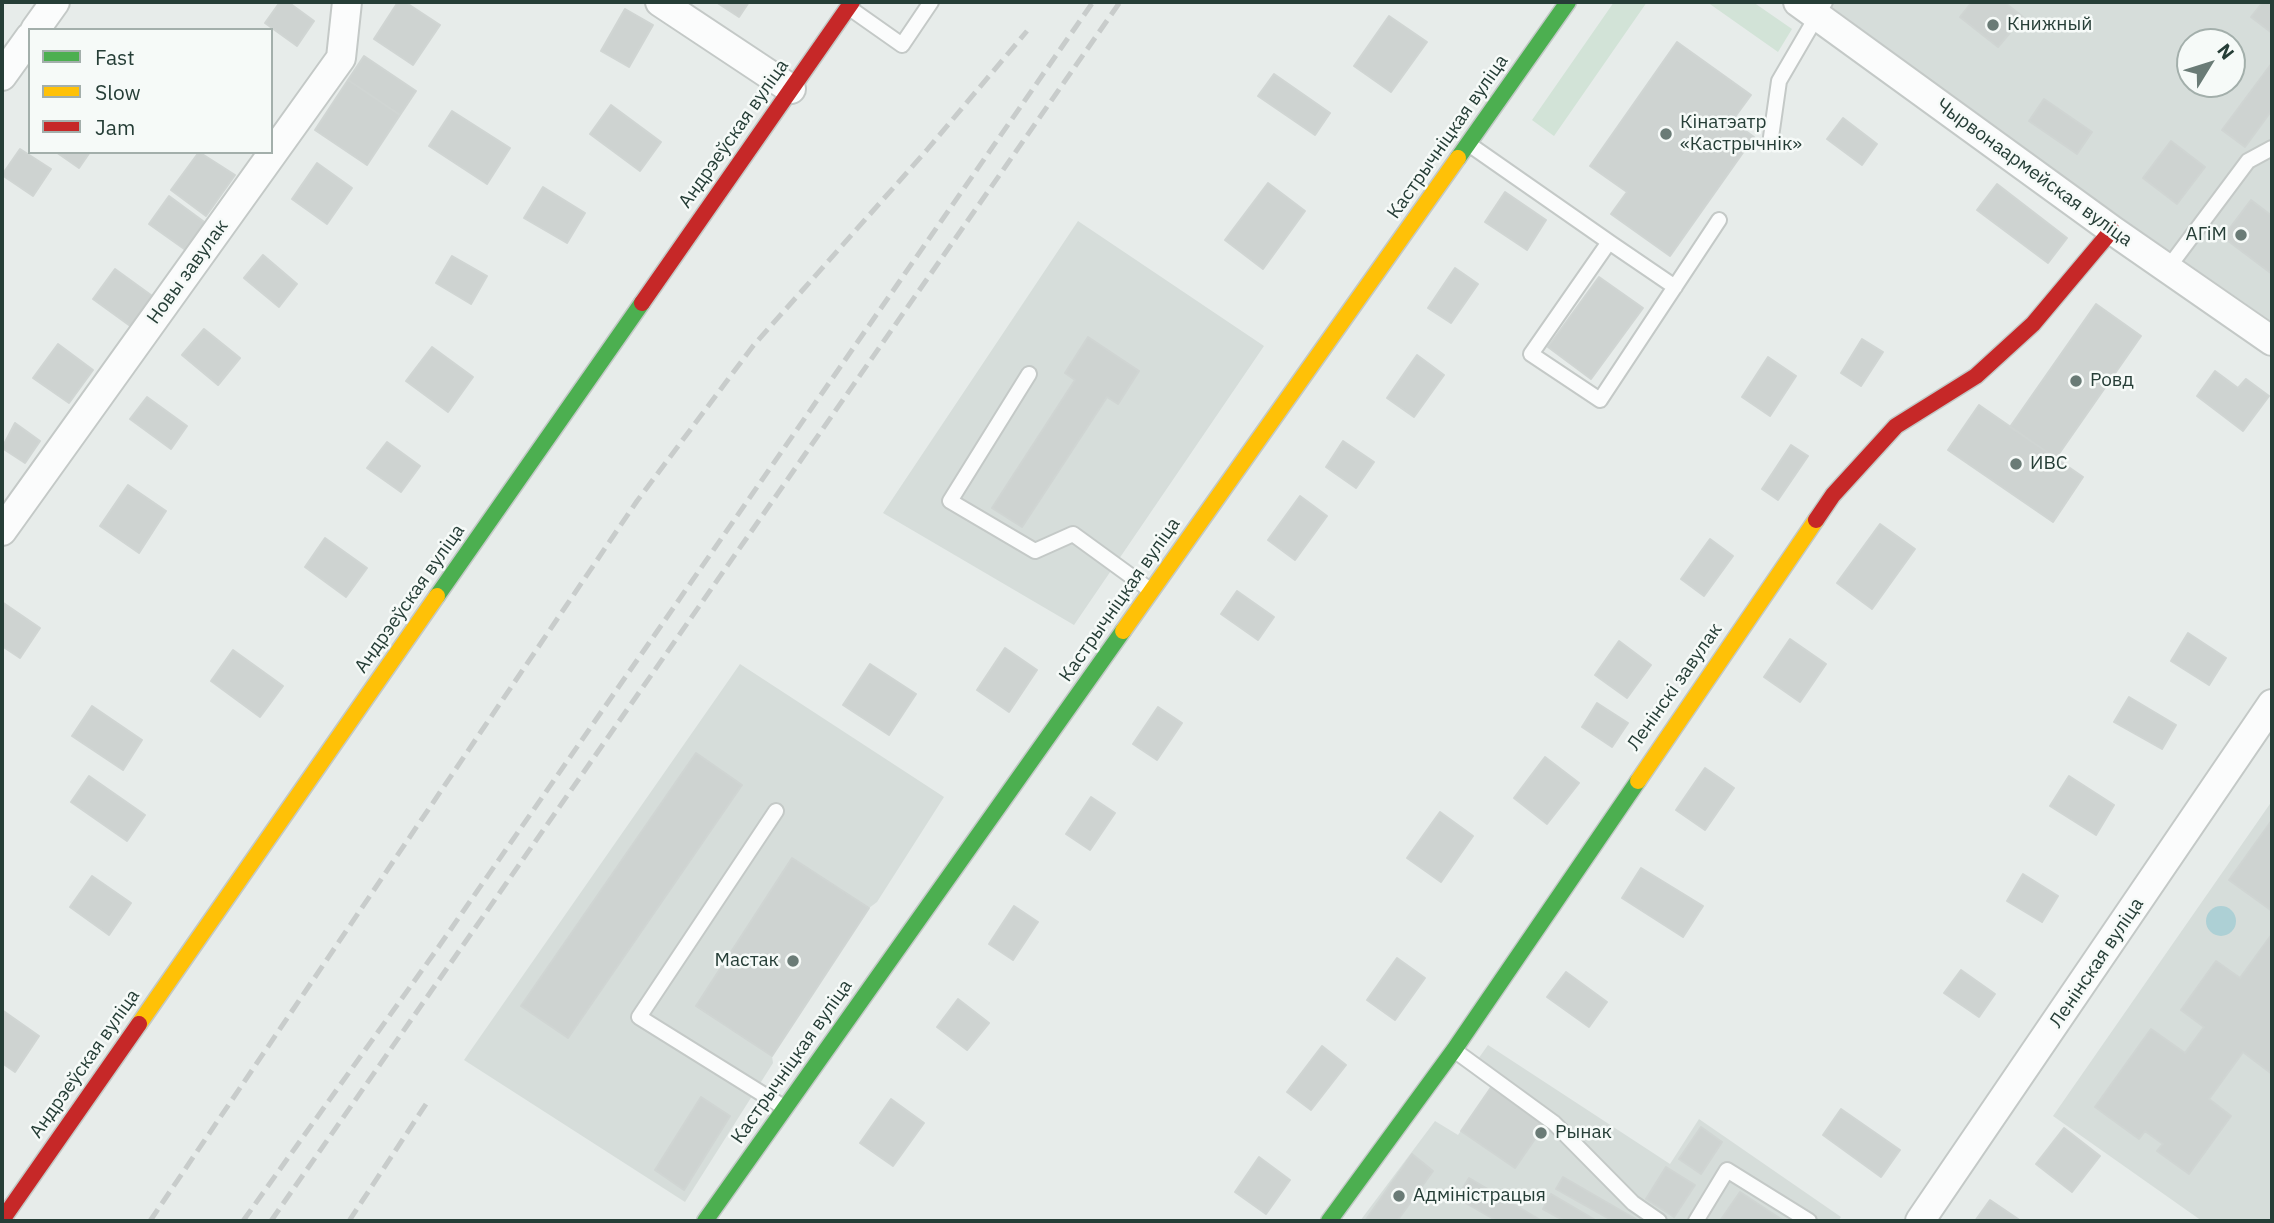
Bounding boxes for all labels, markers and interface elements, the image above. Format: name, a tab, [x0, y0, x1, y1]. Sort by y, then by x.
place label: Книжный	[2007, 14, 2092, 36]
marker: Книжный	[1985, 17, 2001, 33]
legend	[28, 28, 273, 154]
north arrow	[2176, 28, 2246, 98]
text: N	[2212, 38, 2240, 64]
text: Fast	[95, 43, 135, 71]
street label: Кастрычніцкая вуліца	[1383, 50, 1513, 224]
street label: Андрэеўская вуліца	[674, 55, 794, 213]
text: Slow	[95, 78, 141, 106]
street label: Чырвонаармейская вуліца	[1931, 94, 2137, 252]
place label: Кінатэатр «Кастрычнік»	[1680, 112, 1802, 156]
text: Jam	[95, 113, 135, 141]
marker: Кінатэатр «Кастрычнік»	[1658, 126, 1674, 142]
street label: Новы завулак	[142, 215, 234, 329]
place label: АГіМ	[2186, 224, 2227, 246]
marker: АГіМ	[2233, 227, 2249, 243]
place label: Ровд	[2090, 370, 2134, 392]
marker: Ровд	[2068, 373, 2084, 389]
place label: ИВС	[2030, 453, 2068, 475]
marker: ИВС	[2008, 456, 2024, 472]
street label: Кастрычніцкая вуліца	[1055, 513, 1185, 687]
street label: Андрэеўская вуліца	[350, 520, 470, 678]
street label: Ленінскі завулак	[1623, 619, 1727, 755]
street label: Ленінская вуліца	[2045, 894, 2149, 1032]
place label: Мастак	[714, 950, 779, 972]
marker: Мастак	[785, 953, 801, 969]
street label: Кастрычніцкая вуліца	[727, 975, 857, 1149]
street label: Андрэеўская вуліца	[25, 985, 145, 1143]
place label: Рынак	[1555, 1122, 1612, 1144]
marker: Рынак	[1533, 1125, 1549, 1141]
place label: Адміністрацыя	[1413, 1185, 1546, 1207]
marker: Адміністрацыя	[1391, 1188, 1407, 1204]

